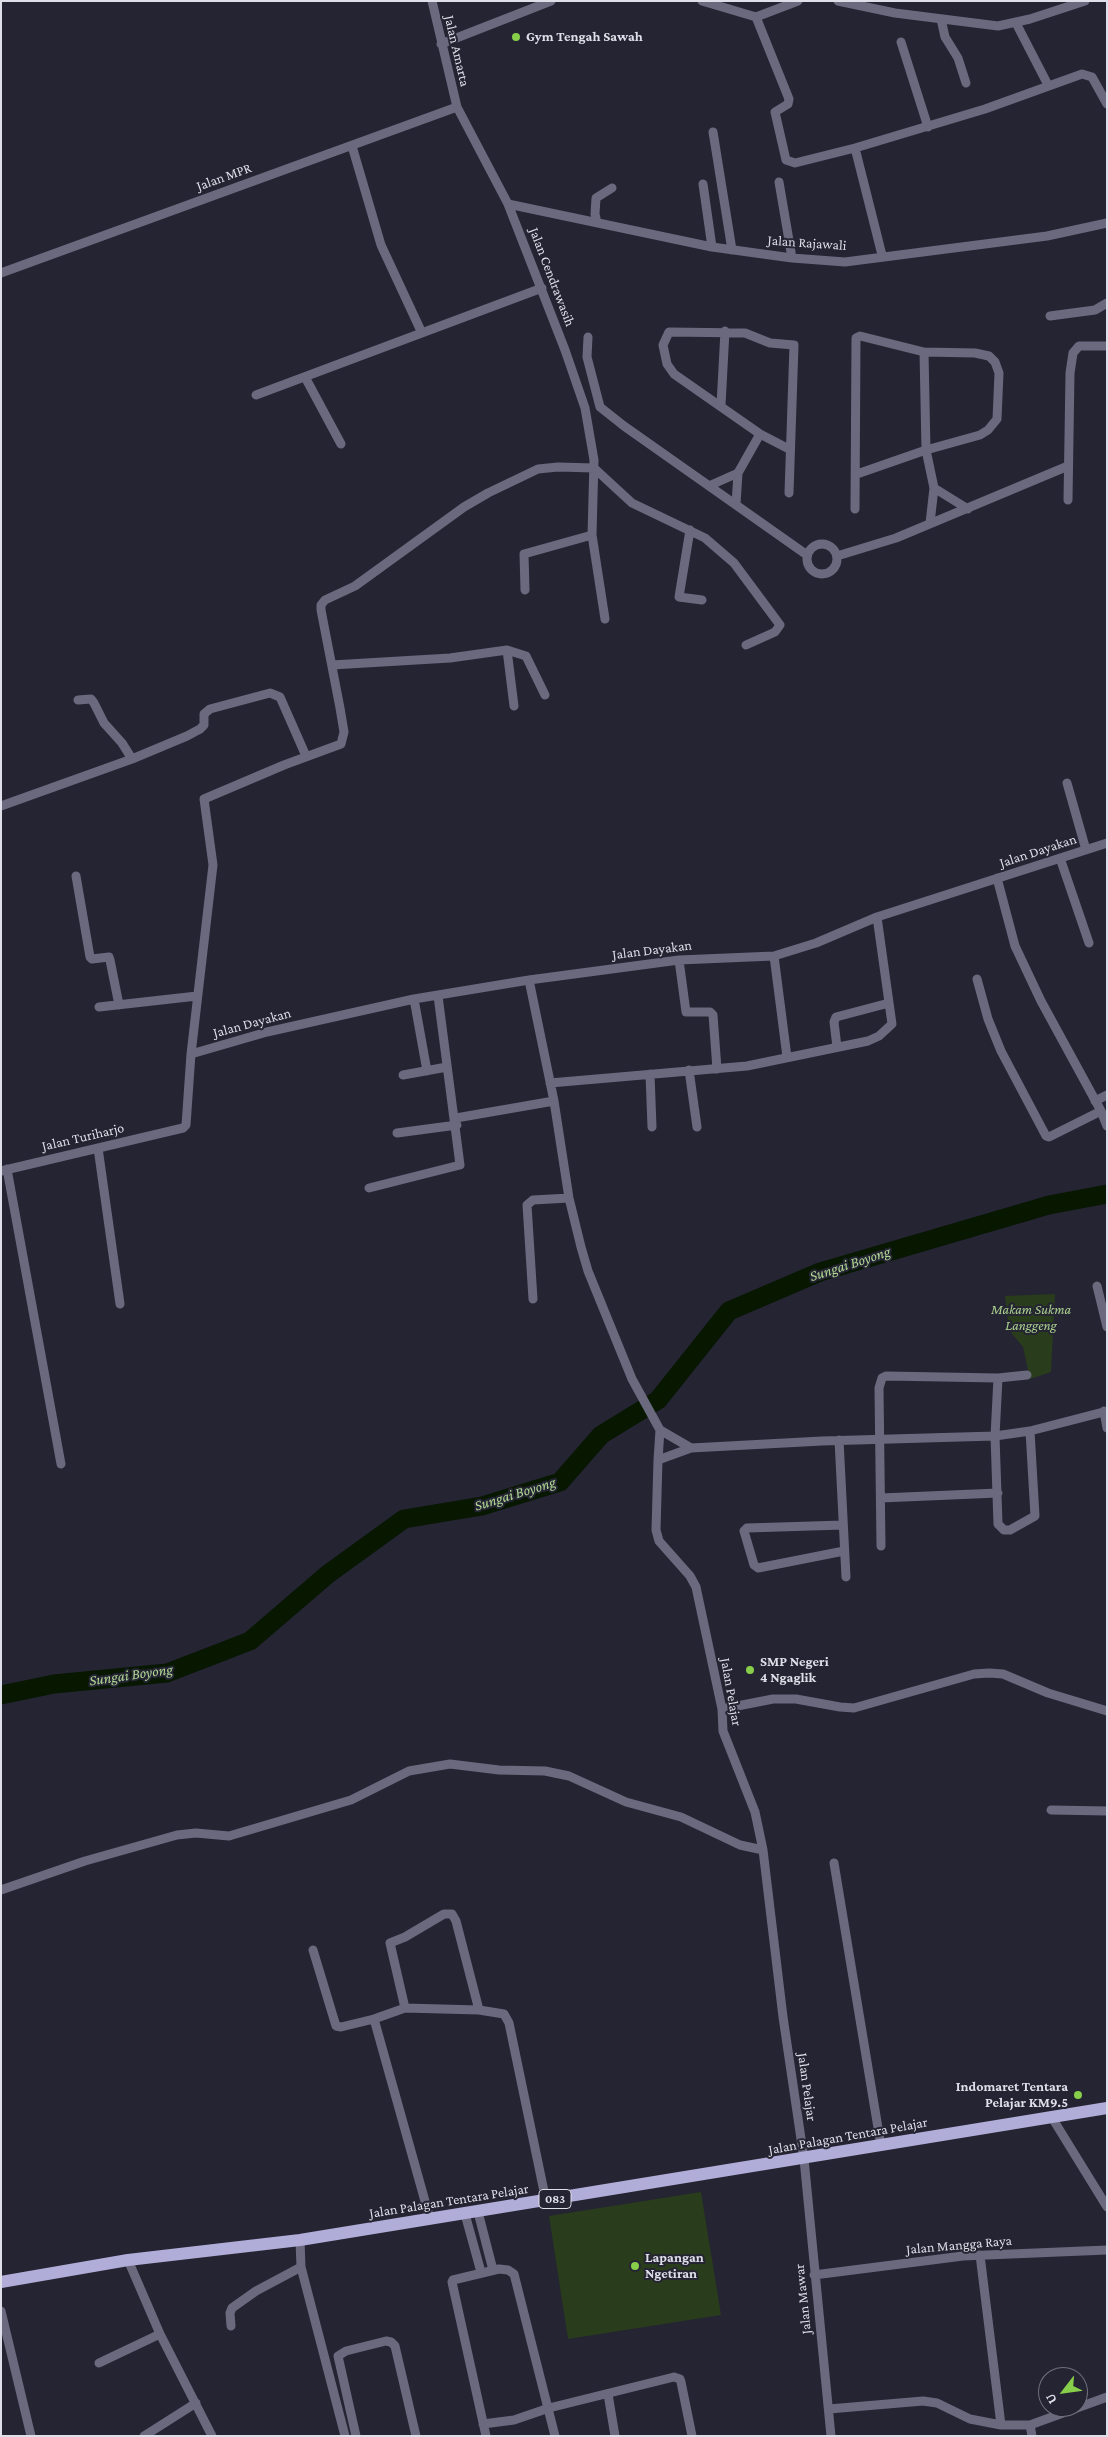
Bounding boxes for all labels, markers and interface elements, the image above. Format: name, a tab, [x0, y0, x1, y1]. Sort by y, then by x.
street label: Jalan Amarta	[441, 14, 473, 88]
place label: Gym Tengah Sawah	[526, 29, 643, 45]
marker: Gym Tengah Sawah	[510, 31, 522, 43]
street label: Jalan MPR	[194, 159, 254, 195]
street label: Jalan Cendrawasih	[525, 225, 579, 329]
street label: Jalan Rajawali	[767, 232, 847, 254]
street label: Jalan Dayakan	[997, 831, 1079, 871]
street label: Jalan Dayakan	[611, 937, 693, 963]
street label: Jalan Dayakan	[211, 1005, 293, 1041]
street label: Jalan Turiharjo	[40, 1119, 126, 1155]
water label: Sungai Boyong	[807, 1242, 893, 1286]
park label: Makam Sukma Langgeng	[991, 1302, 1071, 1334]
water label: Sungai Boyong	[472, 1473, 558, 1515]
place label: SMP Negeri 4 Ngaglik	[760, 1654, 829, 1686]
street label: Jalan Pelajar	[717, 1657, 745, 1727]
water label: Sungai Boyong	[88, 1660, 174, 1690]
marker: SMP Negeri 4 Ngaglik	[744, 1664, 756, 1676]
street label: Jalan Pelajar	[794, 2052, 820, 2122]
place label: Indomaret Tentara Pelajar KM9.5	[956, 2079, 1068, 2112]
marker: Indomaret Tentara Pelajar KM9.5	[1072, 2089, 1084, 2101]
street label: Jalan Palagan Tentara Pelajar	[767, 2114, 929, 2158]
street label: Jalan Palagan Tentara Pelajar	[368, 2180, 530, 2222]
road number: 083	[539, 2190, 571, 2208]
street label: Jalan Mangga Raya	[905, 2232, 1013, 2258]
place label: Lapangan Ngetiran	[645, 2250, 704, 2282]
marker: Lapangan Ngetiran	[629, 2260, 641, 2272]
street label: Jalan Mawar	[791, 2263, 815, 2335]
north arrow	[1038, 2367, 1088, 2417]
text: U	[1042, 2391, 1060, 2407]

